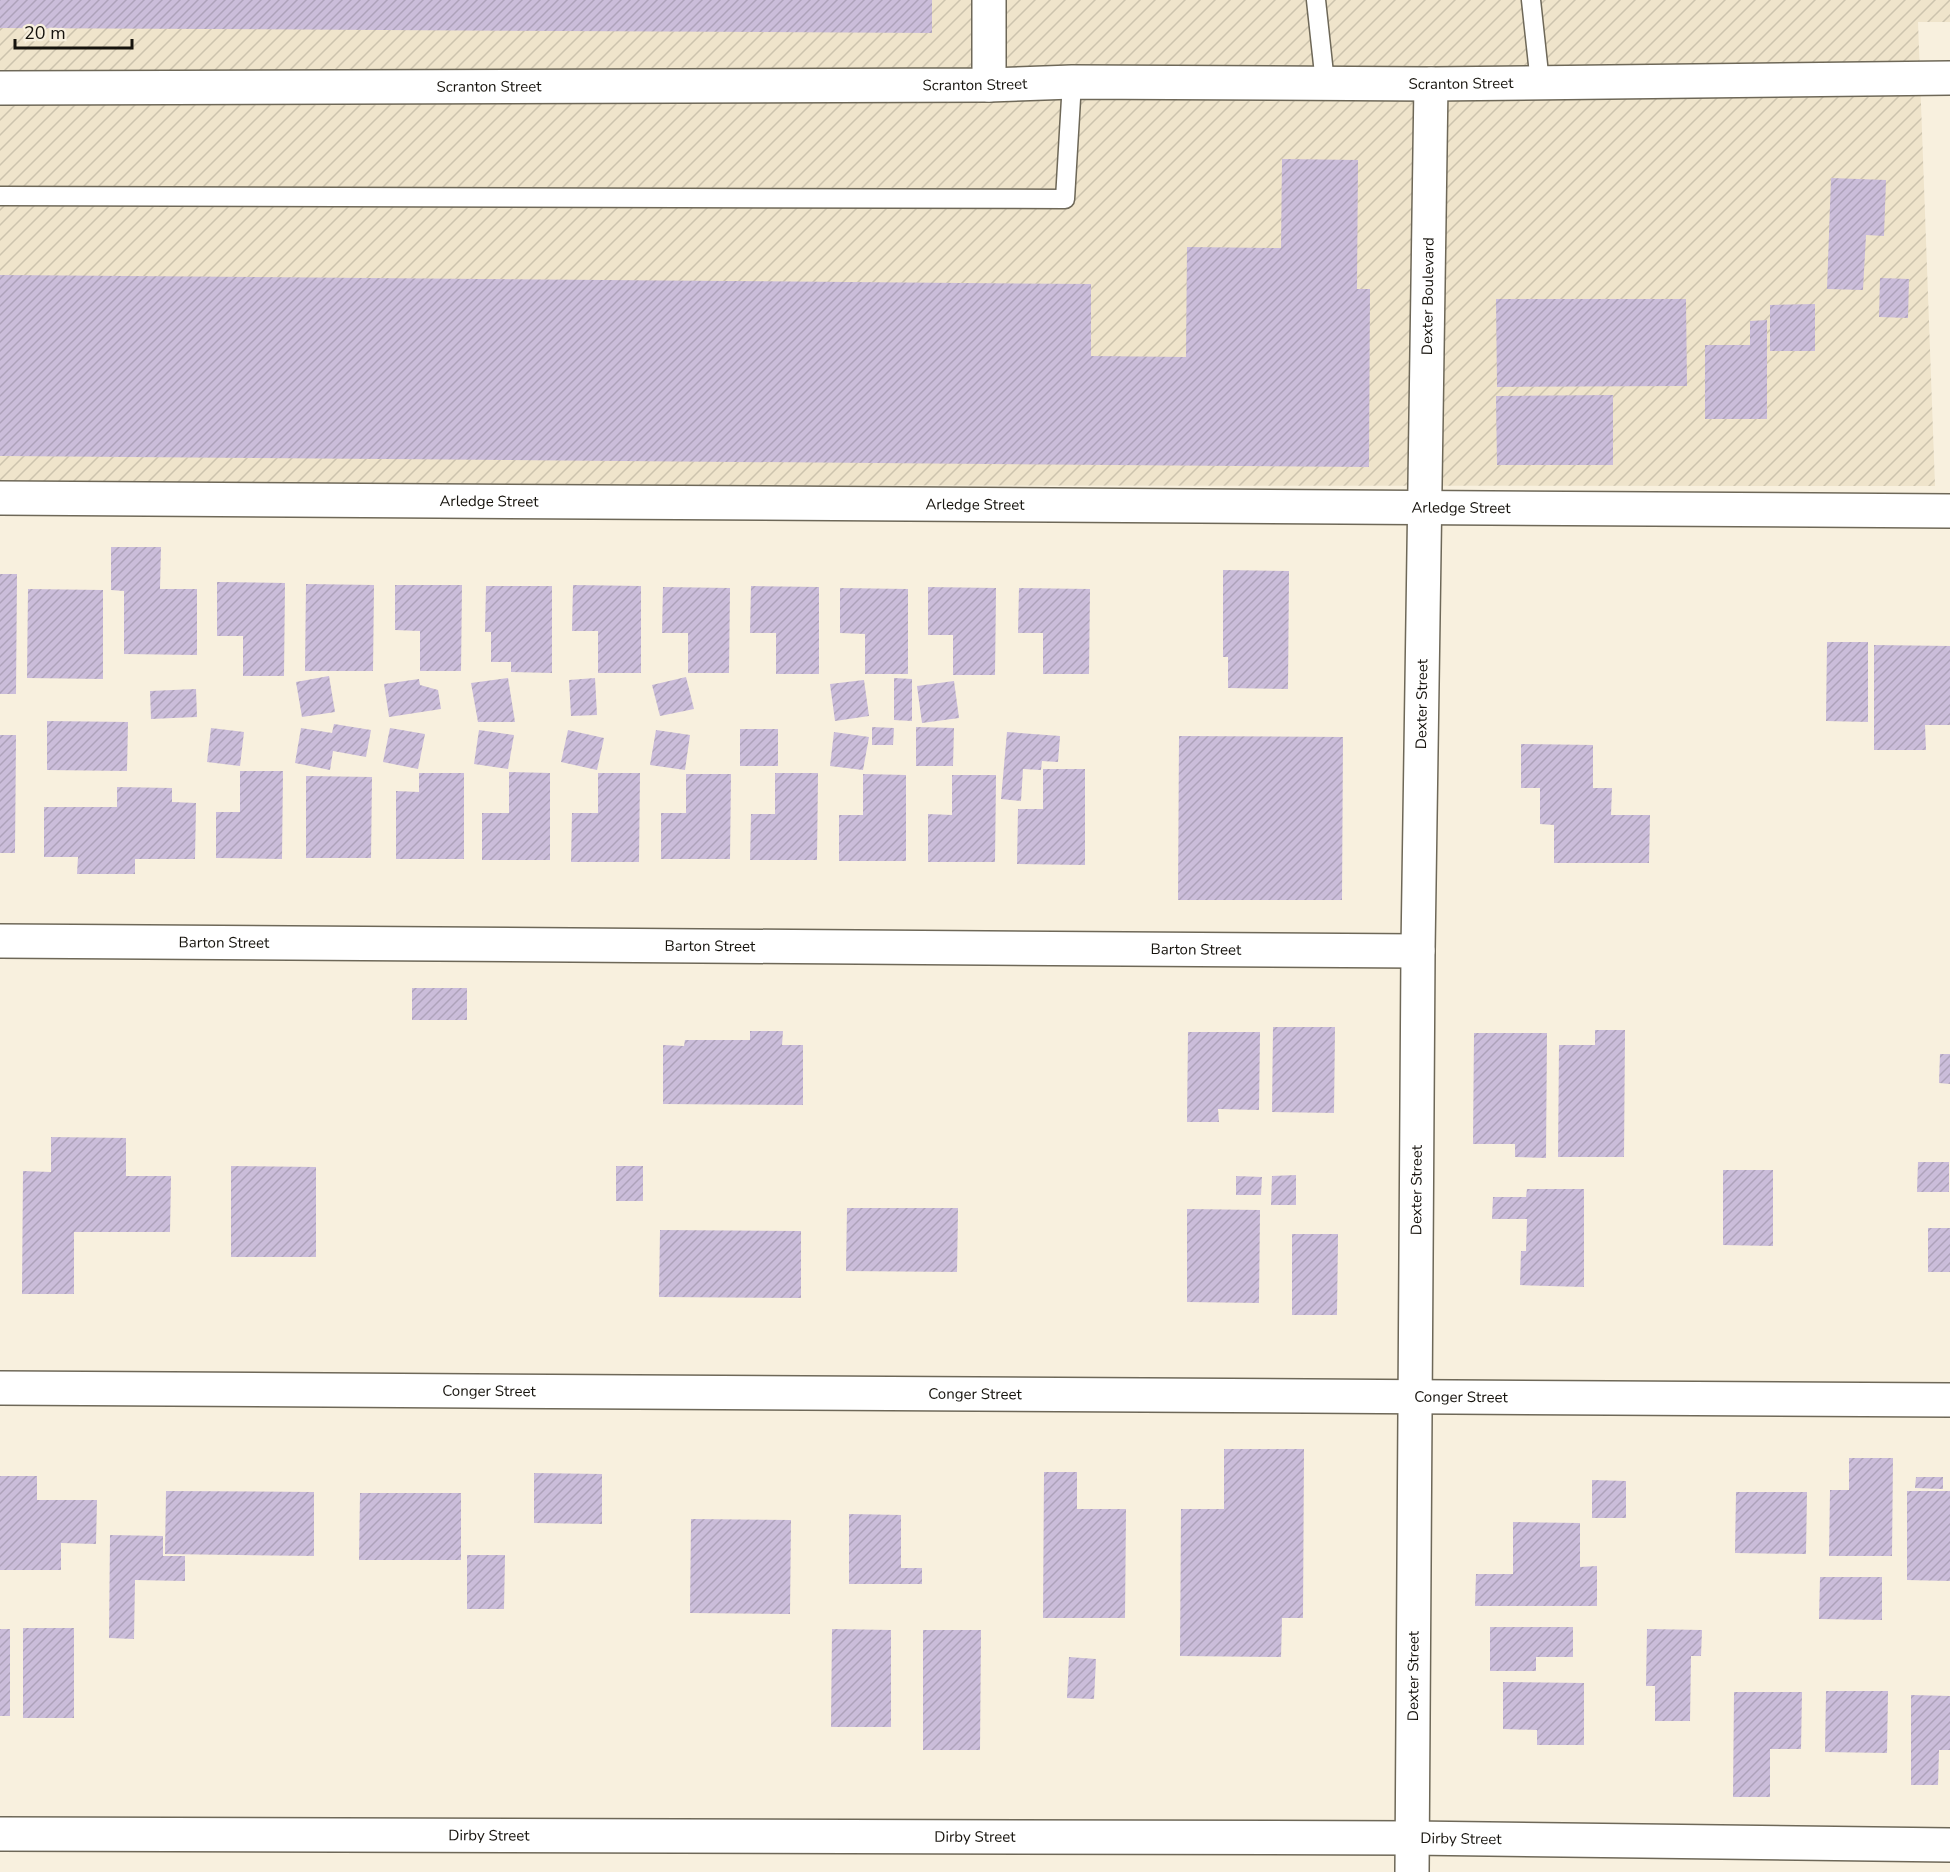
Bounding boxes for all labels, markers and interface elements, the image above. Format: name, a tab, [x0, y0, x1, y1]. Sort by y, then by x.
scale bar	[15, 12, 132, 50]
text: 20 m	[24, 21, 66, 45]
street label: Scranton Street	[1408, 73, 1514, 94]
street label: Scranton Street	[923, 74, 1029, 95]
street label: Scranton Street	[437, 76, 542, 97]
street label: Dexter Boulevard	[1417, 237, 1439, 355]
street label: Arledge Street	[439, 491, 539, 512]
street label: Arledge Street	[925, 494, 1025, 515]
street label: Arledge Street	[1411, 497, 1511, 518]
street label: Dexter Street	[1411, 658, 1432, 749]
street label: Barton Street	[179, 932, 270, 953]
street label: Barton Street	[665, 936, 756, 956]
street label: Barton Street	[1151, 939, 1242, 960]
street label: Dexter Street	[1406, 1144, 1427, 1235]
street label: Conger Street	[442, 1381, 537, 1401]
street label: Conger Street	[928, 1384, 1023, 1404]
street label: Conger Street	[1414, 1387, 1508, 1407]
street label: Dexter Street	[1403, 1630, 1424, 1721]
street label: Dirby Street	[448, 1825, 530, 1846]
street label: Dirby Street	[934, 1827, 1016, 1847]
street label: Dirby Street	[1420, 1828, 1502, 1849]

